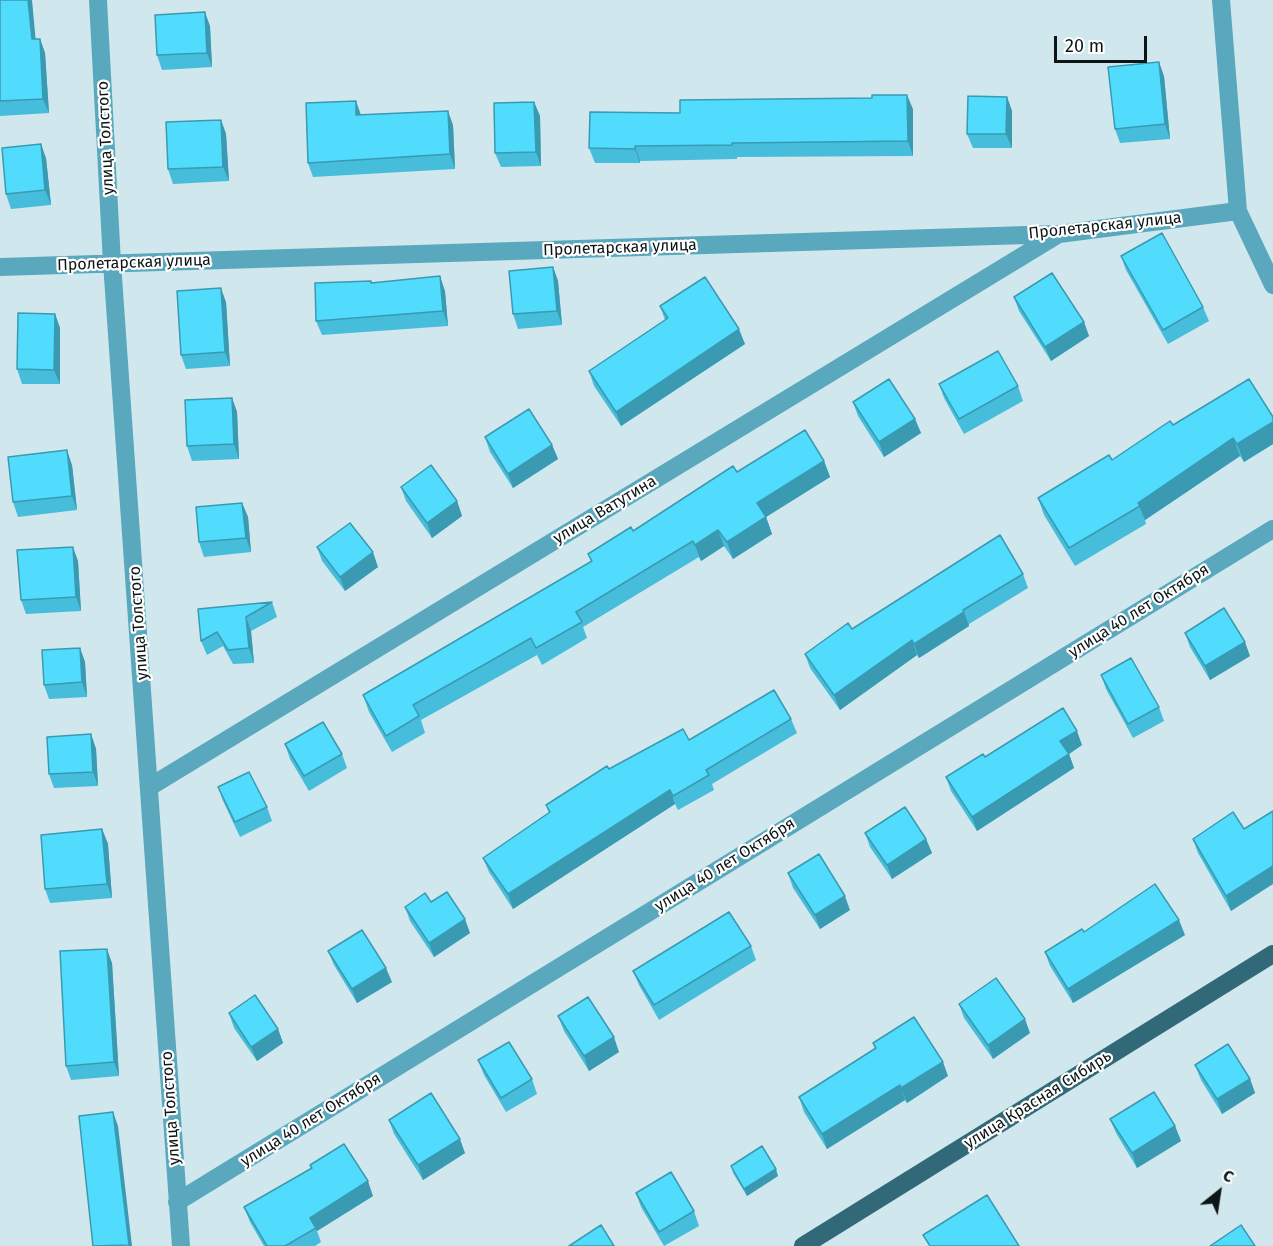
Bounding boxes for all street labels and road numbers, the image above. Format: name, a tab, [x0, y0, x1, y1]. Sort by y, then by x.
street label: улица Толстого	[93, 80, 119, 196]
street label: Пролетарская улица	[1027, 208, 1183, 244]
street label: Пролетарская улица	[543, 236, 697, 260]
street label: Пролетарская улица	[57, 251, 211, 275]
street label: улица Ватутина	[550, 472, 660, 548]
street label: улица 40 лет Октября	[1065, 560, 1213, 662]
street label: улица Толстого	[125, 565, 153, 681]
street label: улица 40 лет Октября	[651, 814, 799, 916]
street label: улица Красная Сибирь	[961, 1047, 1115, 1153]
street label: улица Толстого	[157, 1050, 185, 1166]
street label: улица 40 лет Октября	[237, 1069, 385, 1171]

